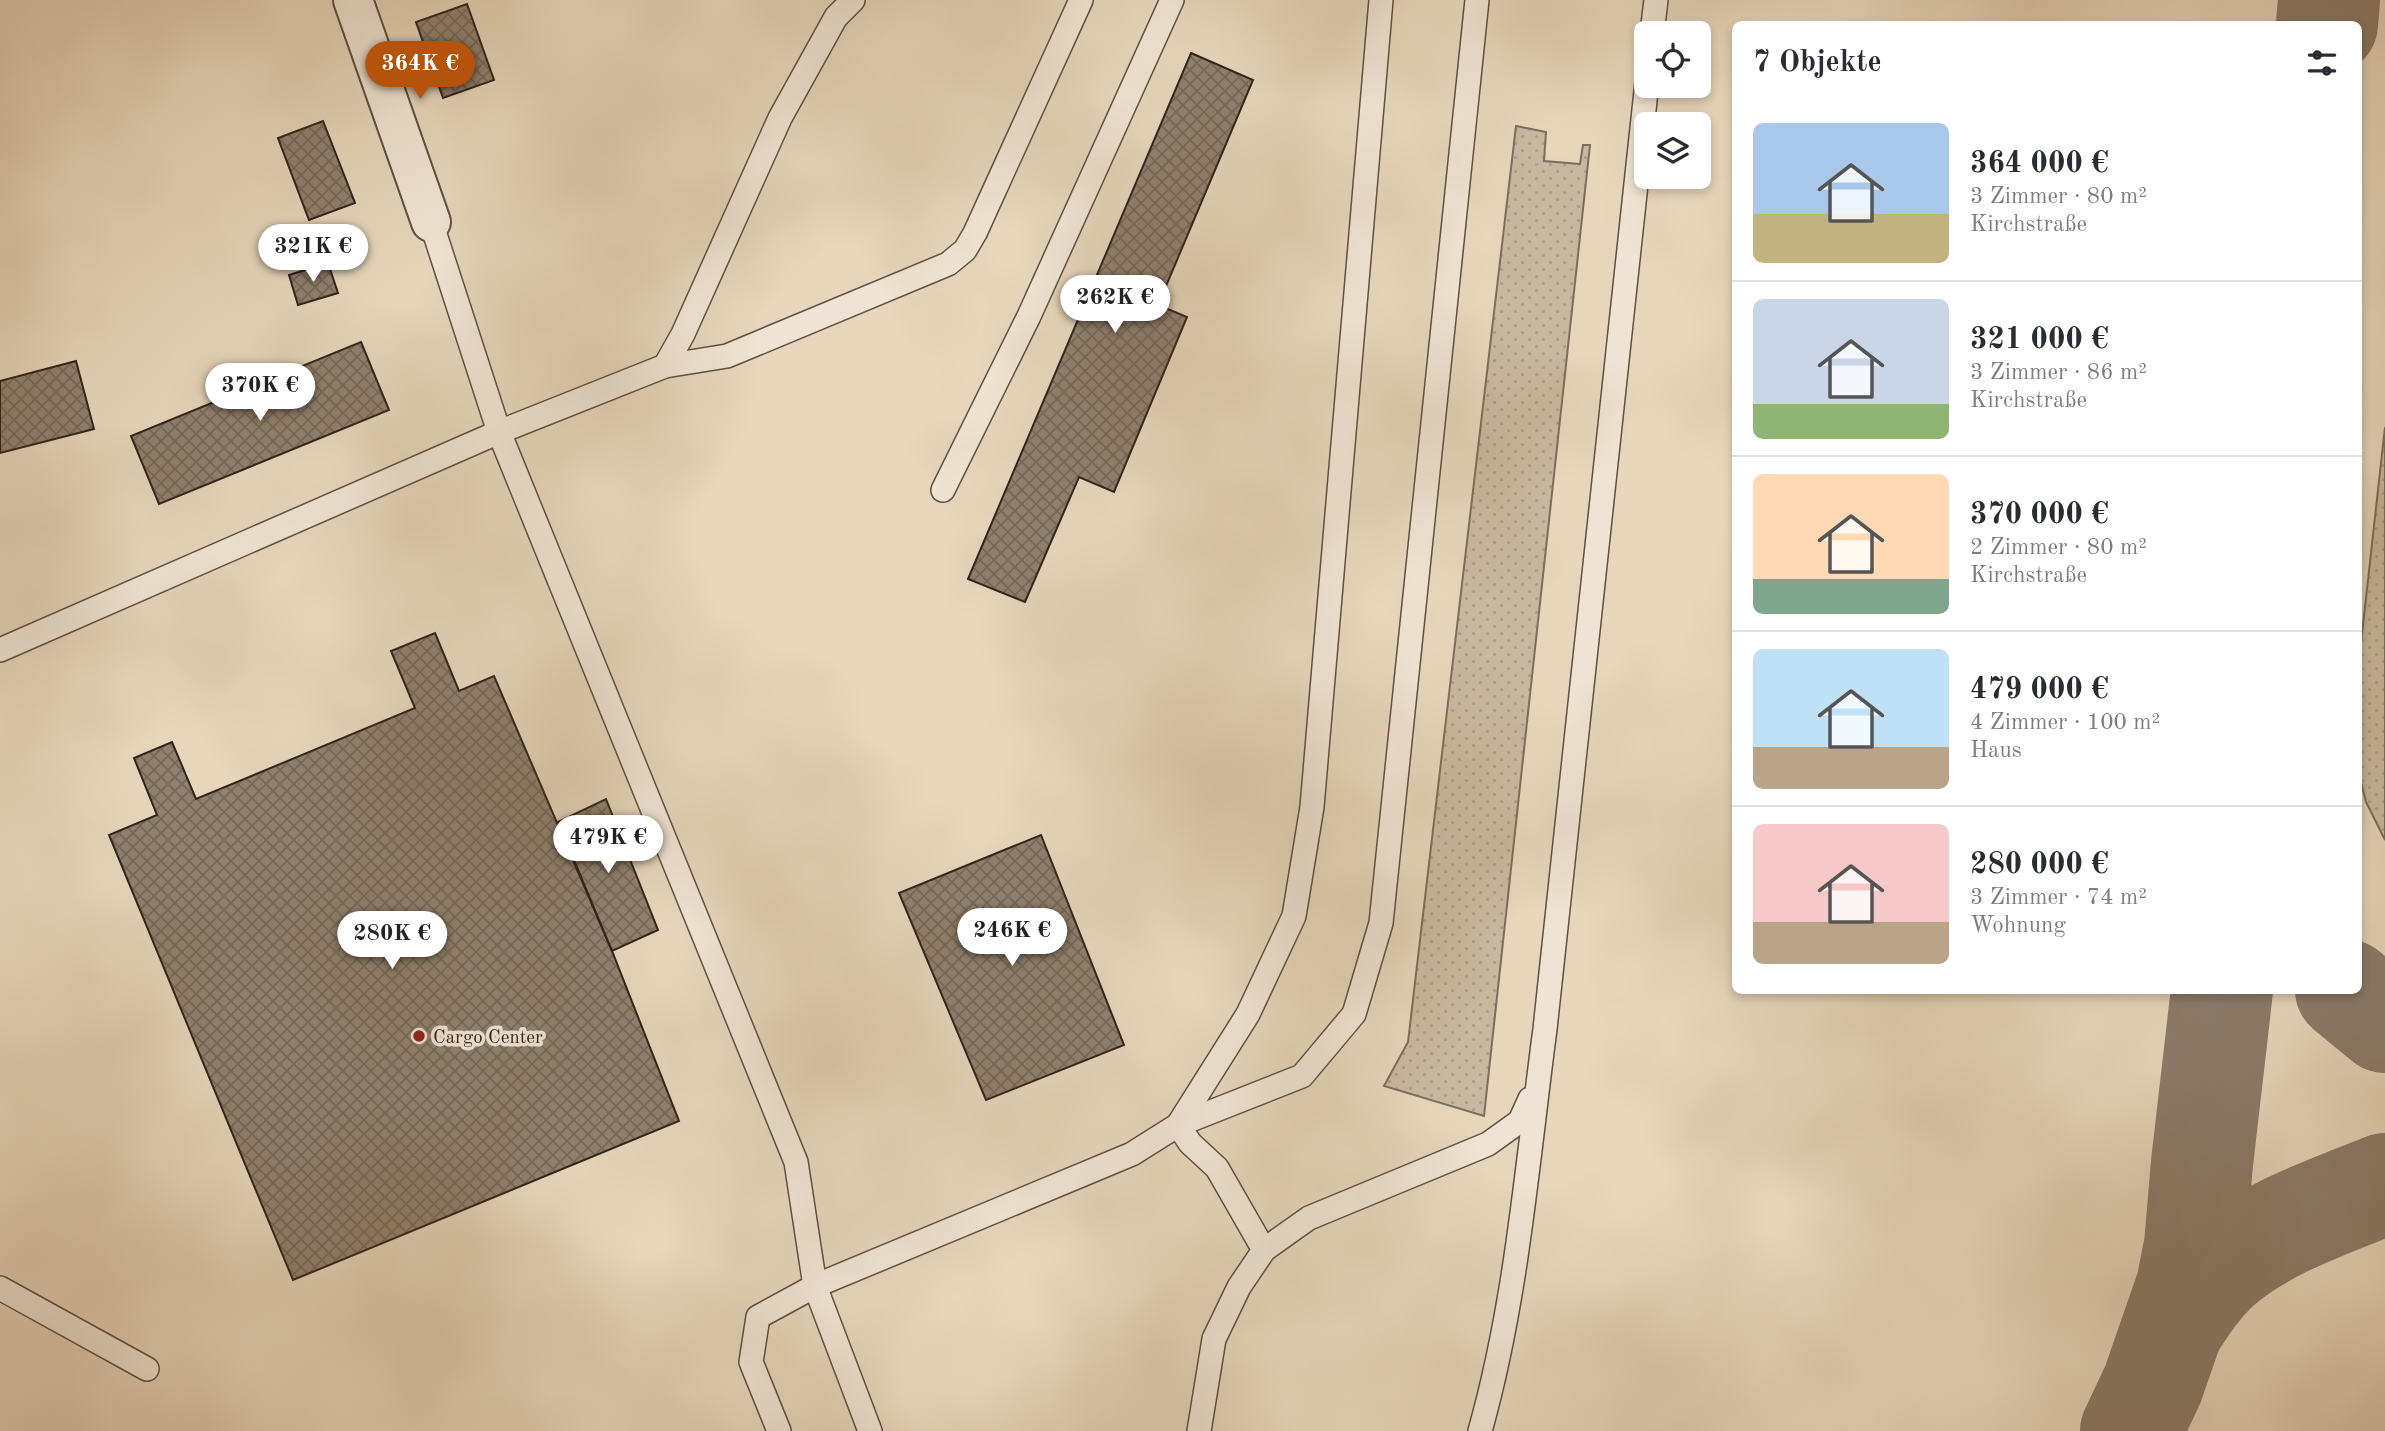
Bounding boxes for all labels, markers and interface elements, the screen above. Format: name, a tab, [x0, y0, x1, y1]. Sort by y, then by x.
map controls	[1634, 21, 1711, 189]
button: locate	[1634, 21, 1711, 98]
pin: 364K €	[363, 42, 477, 101]
icon: filters	[2303, 44, 2341, 82]
text: 7 Objekte	[1753, 48, 1882, 78]
text: 364K €	[381, 52, 459, 75]
button: layers	[1634, 112, 1711, 189]
text: 364 000 €	[1970, 149, 2109, 179]
icon: home	[1809, 151, 1893, 235]
text: 3 Zimmer · 80 m²	[1970, 185, 2147, 208]
text: Kirchstraße	[1970, 213, 2087, 236]
pin: 321K €	[256, 224, 370, 284]
text: 321K €	[274, 235, 352, 258]
pin: 262K €	[1058, 276, 1172, 335]
text: 262K €	[1076, 286, 1154, 309]
text: 321 000 €	[1970, 325, 2109, 355]
icon: home	[1809, 327, 1893, 411]
text: 3 Zimmer · 86 m²	[1970, 361, 2147, 384]
pin: 370K €	[203, 364, 317, 423]
text: 370K €	[221, 374, 299, 397]
text: Kirchstraße	[1970, 389, 2087, 412]
text: 370 000 €	[1970, 500, 2109, 530]
icon: home	[1809, 502, 1893, 586]
text: 2 Zimmer · 80 m²	[1970, 536, 2147, 559]
text: Kirchstraße	[1970, 564, 2087, 587]
text: 479 000 €	[1970, 675, 2109, 705]
icon: home	[1809, 677, 1893, 761]
text: 4 Zimmer · 100 m²	[1970, 711, 2160, 734]
text: Haus	[1970, 739, 2022, 762]
pin: 479K €	[551, 816, 665, 875]
text: 479K €	[569, 826, 647, 849]
text: 280 000 €	[1970, 850, 2109, 880]
icon: home	[1809, 852, 1893, 936]
text: 3 Zimmer · 74 m²	[1970, 886, 2147, 909]
pin: 246K €	[955, 908, 1069, 968]
pin: 280K €	[335, 912, 449, 971]
text: Wohnung	[1970, 914, 2066, 937]
text: 246K €	[973, 919, 1051, 942]
text: 280K €	[353, 922, 431, 945]
marker: Cargo Center	[411, 1028, 427, 1044]
place label: Cargo Center	[433, 1029, 543, 1048]

